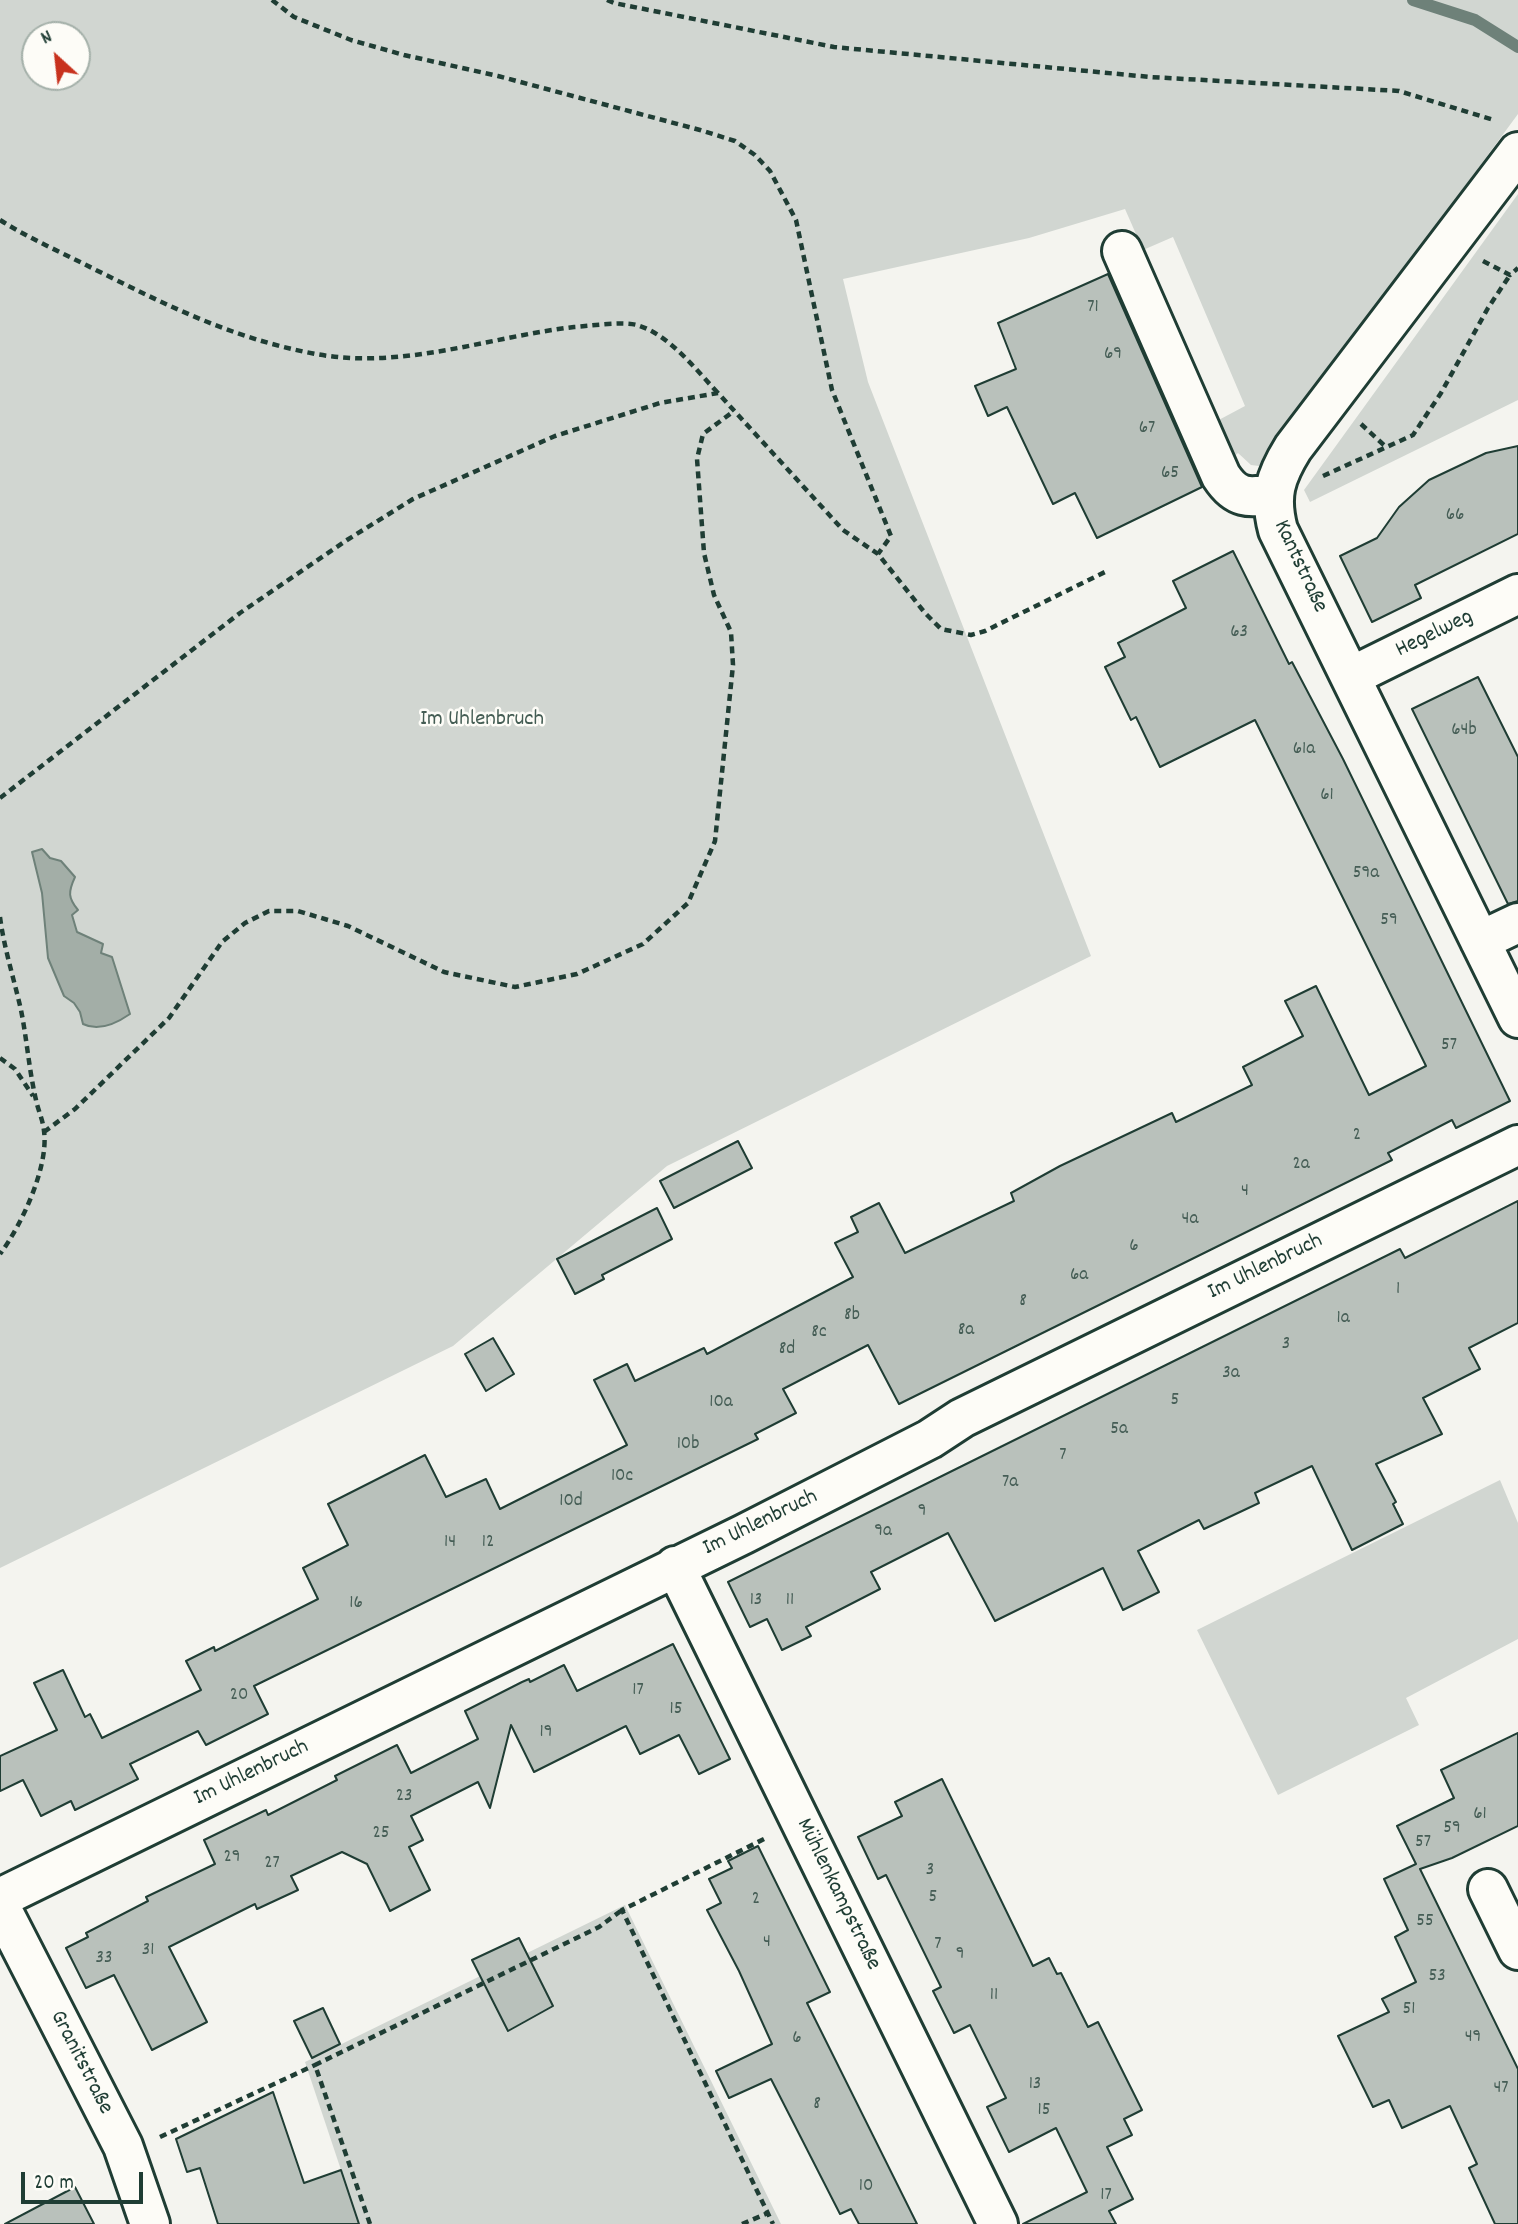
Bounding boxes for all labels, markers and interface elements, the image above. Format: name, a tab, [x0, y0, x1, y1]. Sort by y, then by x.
north arrow	[21, 21, 91, 91]
text: N	[37, 24, 57, 53]
house number: 71	[1087, 297, 1099, 319]
house number: 69	[1104, 344, 1122, 366]
house number: 67	[1139, 418, 1155, 440]
house number: 65	[1161, 463, 1179, 485]
house number: 66	[1446, 505, 1464, 527]
street label: Kantstraße	[1266, 516, 1332, 618]
street label: Hegelweg	[1392, 604, 1478, 666]
house number: 63	[1230, 622, 1248, 644]
park label: Im Uhlenbruch	[420, 707, 544, 735]
house number: 64b	[1451, 720, 1477, 742]
house number: 61a	[1293, 739, 1315, 761]
house number: 61	[1320, 785, 1334, 807]
house number: 59a	[1353, 863, 1379, 885]
house number: 59	[1380, 910, 1398, 932]
house number: 57	[1441, 1035, 1457, 1057]
house number: 2	[1353, 1125, 1361, 1147]
house number: 2a	[1292, 1154, 1310, 1176]
house number: 4	[1241, 1181, 1249, 1203]
house number: 4a	[1182, 1209, 1198, 1231]
street label: Im Uhlenbruch	[1204, 1228, 1328, 1308]
house number: 6	[1129, 1236, 1139, 1258]
house number: 6a	[1070, 1265, 1088, 1287]
house number: 1	[1396, 1279, 1400, 1301]
house number: 8	[1019, 1291, 1027, 1313]
house number: 8b	[844, 1305, 860, 1327]
house number: 1a	[1336, 1308, 1350, 1330]
house number: 8a	[958, 1320, 974, 1342]
house number: 8c	[811, 1322, 827, 1344]
house number: 3	[1282, 1334, 1290, 1356]
house number: 8d	[779, 1339, 795, 1361]
house number: 3a	[1222, 1363, 1240, 1385]
house number: 5	[1171, 1390, 1179, 1412]
house number: 10a	[709, 1392, 733, 1414]
house number: 5a	[1110, 1419, 1128, 1441]
house number: 10b	[677, 1434, 699, 1456]
house number: 7	[1059, 1445, 1067, 1467]
house number: 10c	[611, 1466, 633, 1488]
house number: 7a	[1002, 1472, 1018, 1494]
street label: Im Uhlenbruch	[699, 1484, 823, 1564]
house number: 10d	[559, 1491, 583, 1513]
house number: 9	[918, 1501, 926, 1523]
house number: 9a	[874, 1521, 892, 1543]
house number: 14	[444, 1532, 456, 1554]
house number: 12	[482, 1532, 494, 1554]
house number: 13	[750, 1590, 762, 1612]
house number: 11	[786, 1590, 794, 1612]
house number: 16	[349, 1593, 363, 1615]
house number: 17	[632, 1680, 644, 1702]
house number: 20	[230, 1685, 248, 1707]
house number: 15	[670, 1699, 682, 1721]
house number: 19	[540, 1722, 552, 1744]
street label: Im Uhlenbruch	[190, 1734, 314, 1814]
house number: 23	[396, 1786, 412, 1808]
house number: 61	[1473, 1804, 1487, 1826]
street label: Mühlenkampstraße	[788, 1815, 886, 1975]
house number: 59	[1443, 1818, 1461, 1840]
house number: 25	[372, 1823, 390, 1845]
house number: 57	[1415, 1832, 1431, 1854]
house number: 29	[223, 1847, 241, 1869]
house number: 27	[264, 1853, 280, 1875]
house number: 3	[926, 1860, 934, 1882]
house number: 5	[929, 1887, 937, 1909]
house number: 2	[752, 1889, 760, 1911]
house number: 55	[1416, 1911, 1434, 1933]
house number: 4	[763, 1932, 771, 1954]
house number: 7	[934, 1934, 942, 1956]
house number: 31	[142, 1940, 154, 1962]
house number: 9	[956, 1944, 964, 1966]
house number: 33	[96, 1948, 112, 1970]
house number: 53	[1428, 1966, 1446, 1988]
house number: 11	[990, 1985, 998, 2007]
house number: 51	[1403, 1999, 1415, 2021]
street label: Granitstraße	[42, 2006, 118, 2120]
house number: 49	[1465, 2027, 1481, 2049]
house number: 6	[792, 2028, 802, 2050]
house number: 13	[1029, 2074, 1041, 2096]
house number: 47	[1493, 2078, 1509, 2100]
house number: 8	[813, 2094, 821, 2116]
house number: 15	[1038, 2100, 1050, 2122]
scale bar	[24, 2158, 147, 2202]
text: 20 m	[34, 2169, 74, 2199]
house number: 10	[859, 2176, 873, 2198]
house number: 17	[1100, 2185, 1112, 2207]

